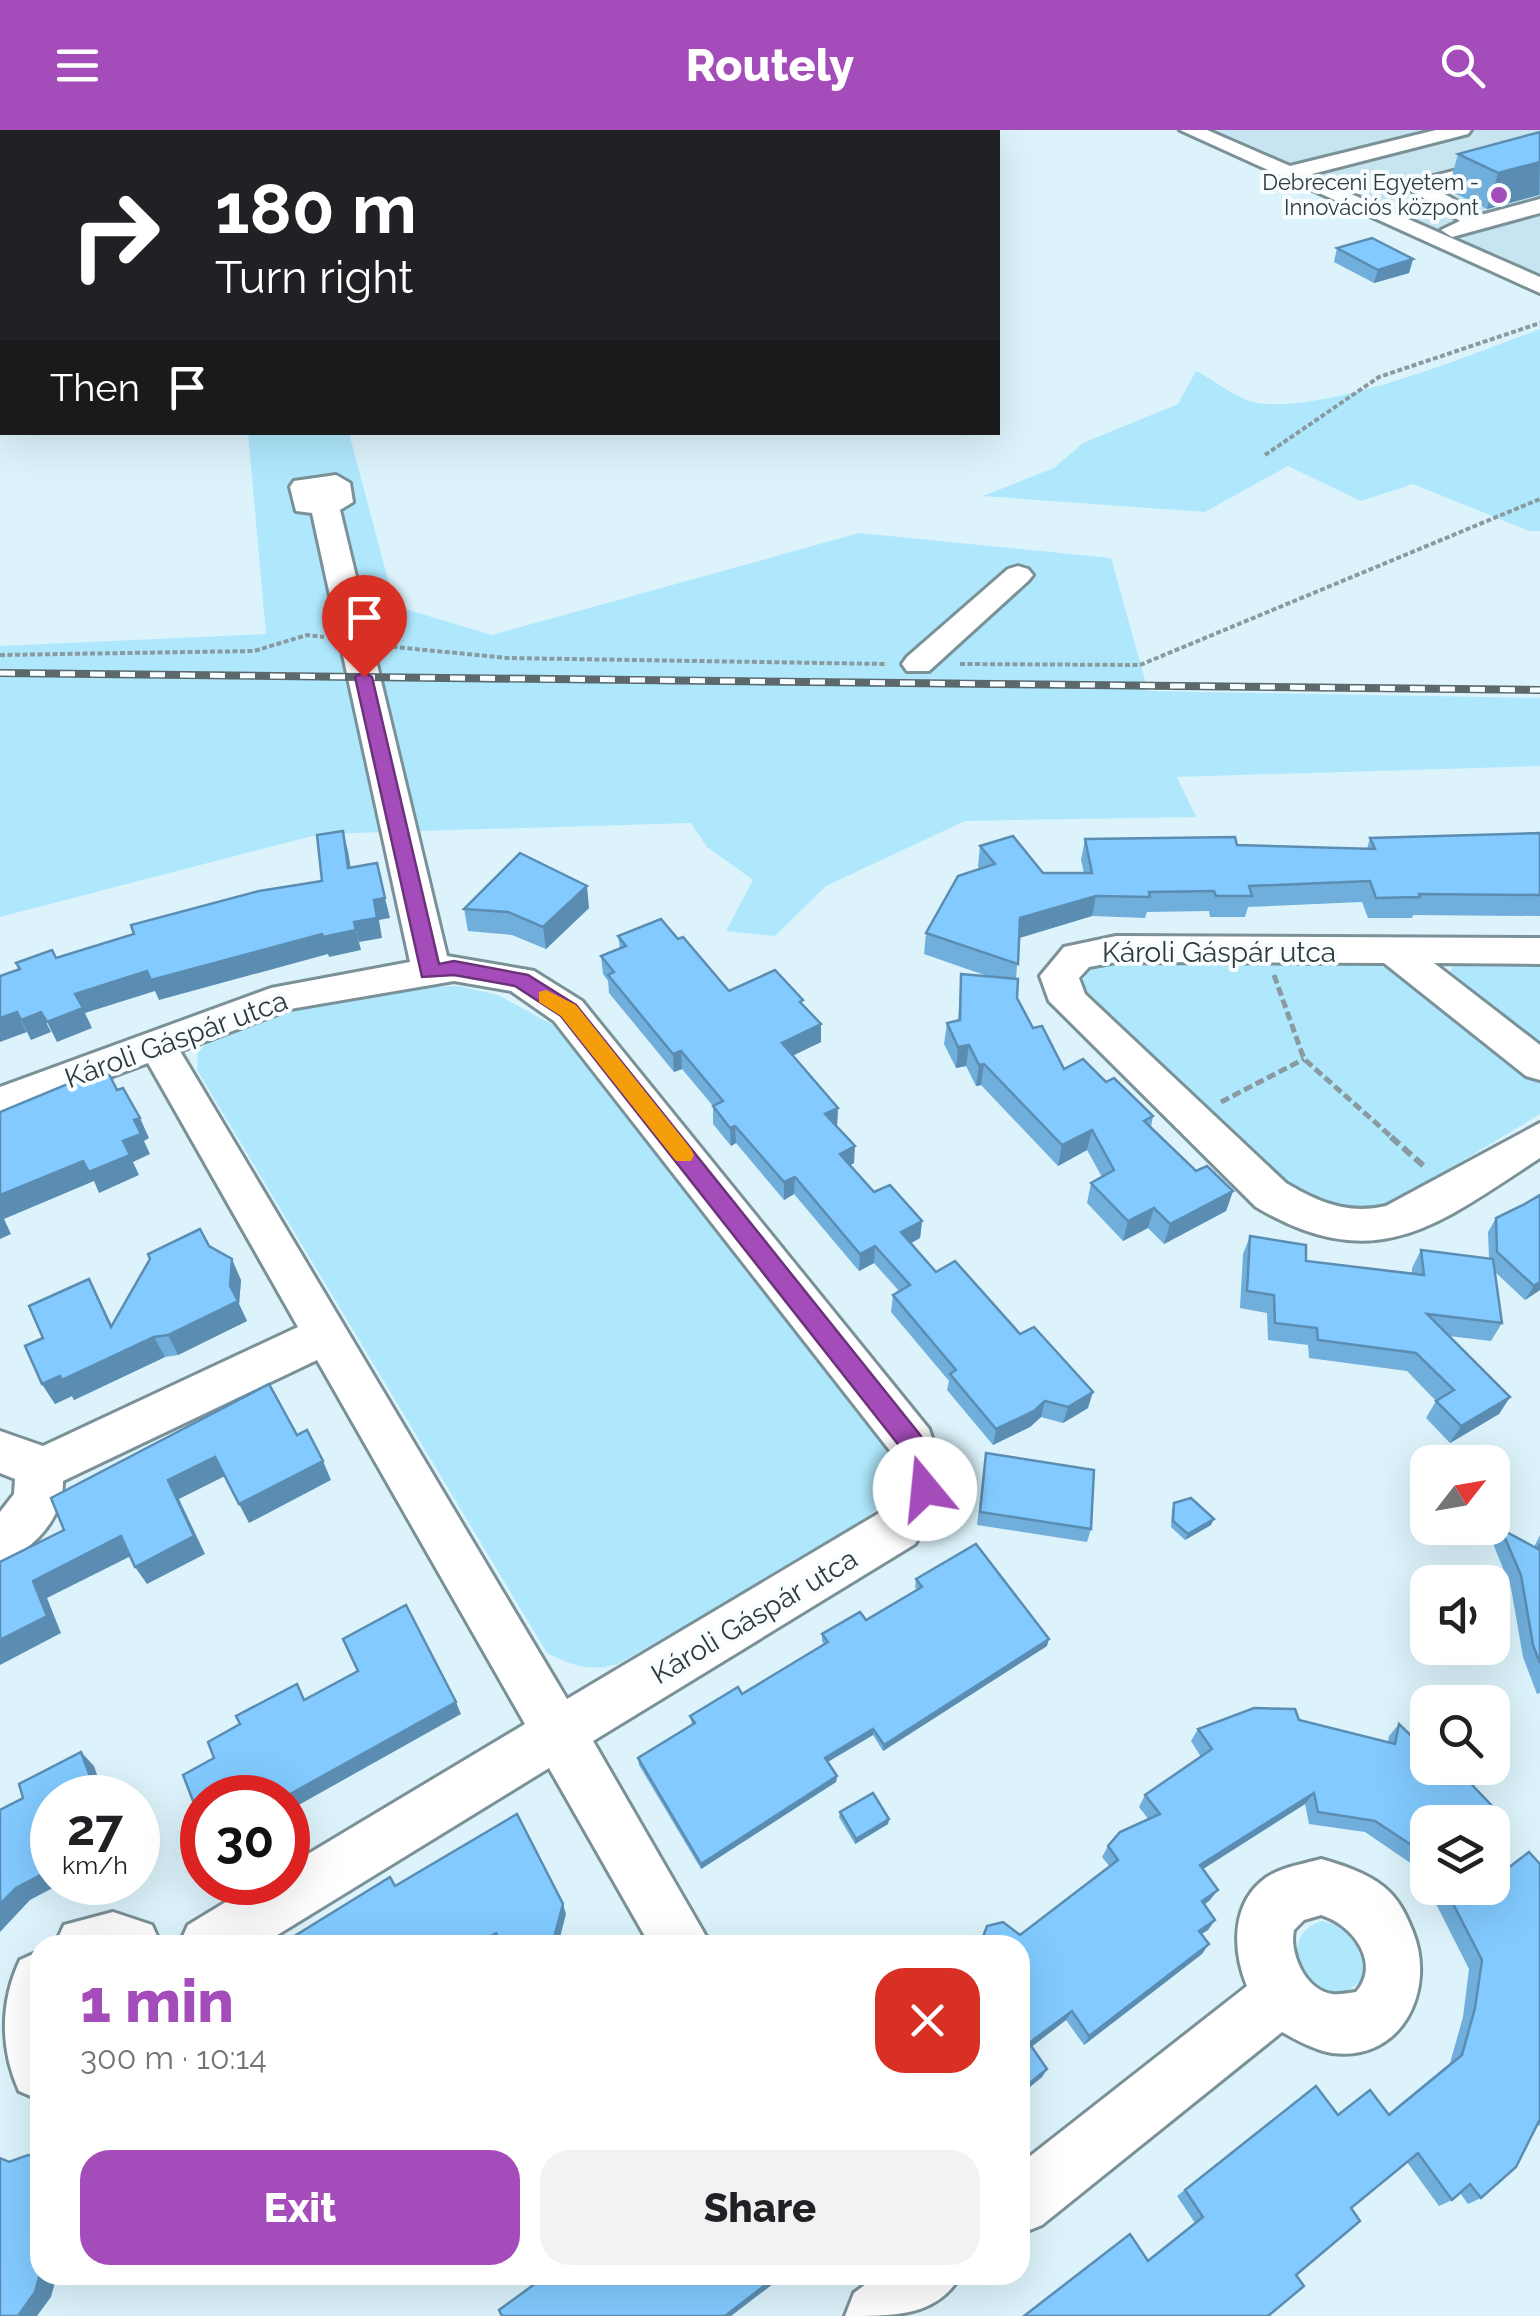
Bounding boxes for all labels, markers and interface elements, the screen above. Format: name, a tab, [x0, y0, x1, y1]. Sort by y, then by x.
icon: menu	[50, 38, 105, 93]
icon: search	[1435, 38, 1490, 93]
text: Routely	[686, 39, 854, 92]
text: 180 m	[215, 167, 417, 249]
place label: Debreceni Egyetem - Innovációs központ	[1262, 169, 1480, 220]
icon: right	[50, 170, 180, 300]
marker: Debreceni Egyetem - Innovációs központ	[1488, 184, 1510, 206]
text: Turn right	[215, 251, 413, 304]
icon: arrive	[160, 360, 215, 415]
text: Then	[50, 365, 140, 410]
pin	[322, 575, 407, 678]
icon: arrive	[337, 590, 392, 645]
street label: Károli Gáspár utca	[1102, 936, 1336, 969]
street label: Károli Gáspár utca	[60, 984, 292, 1095]
position arrow	[873, 1437, 977, 1541]
north arrow	[1410, 1445, 1510, 1545]
map controls	[1410, 1445, 1510, 1905]
street label: Károli Gáspár utca	[645, 1542, 863, 1691]
button: sound	[1410, 1565, 1510, 1665]
button: search	[1410, 1685, 1510, 1785]
speed limit sign: 30	[180, 1775, 310, 1905]
text: 27	[67, 1798, 123, 1857]
button: layers	[1410, 1805, 1510, 1905]
text: km/h	[62, 1850, 128, 1880]
text: 1 min	[80, 1966, 234, 2036]
button: close	[875, 1968, 980, 2073]
text: 300 m · 10:14	[80, 2039, 267, 2076]
button: Exit	[80, 2150, 520, 2265]
button: Share	[540, 2150, 980, 2265]

